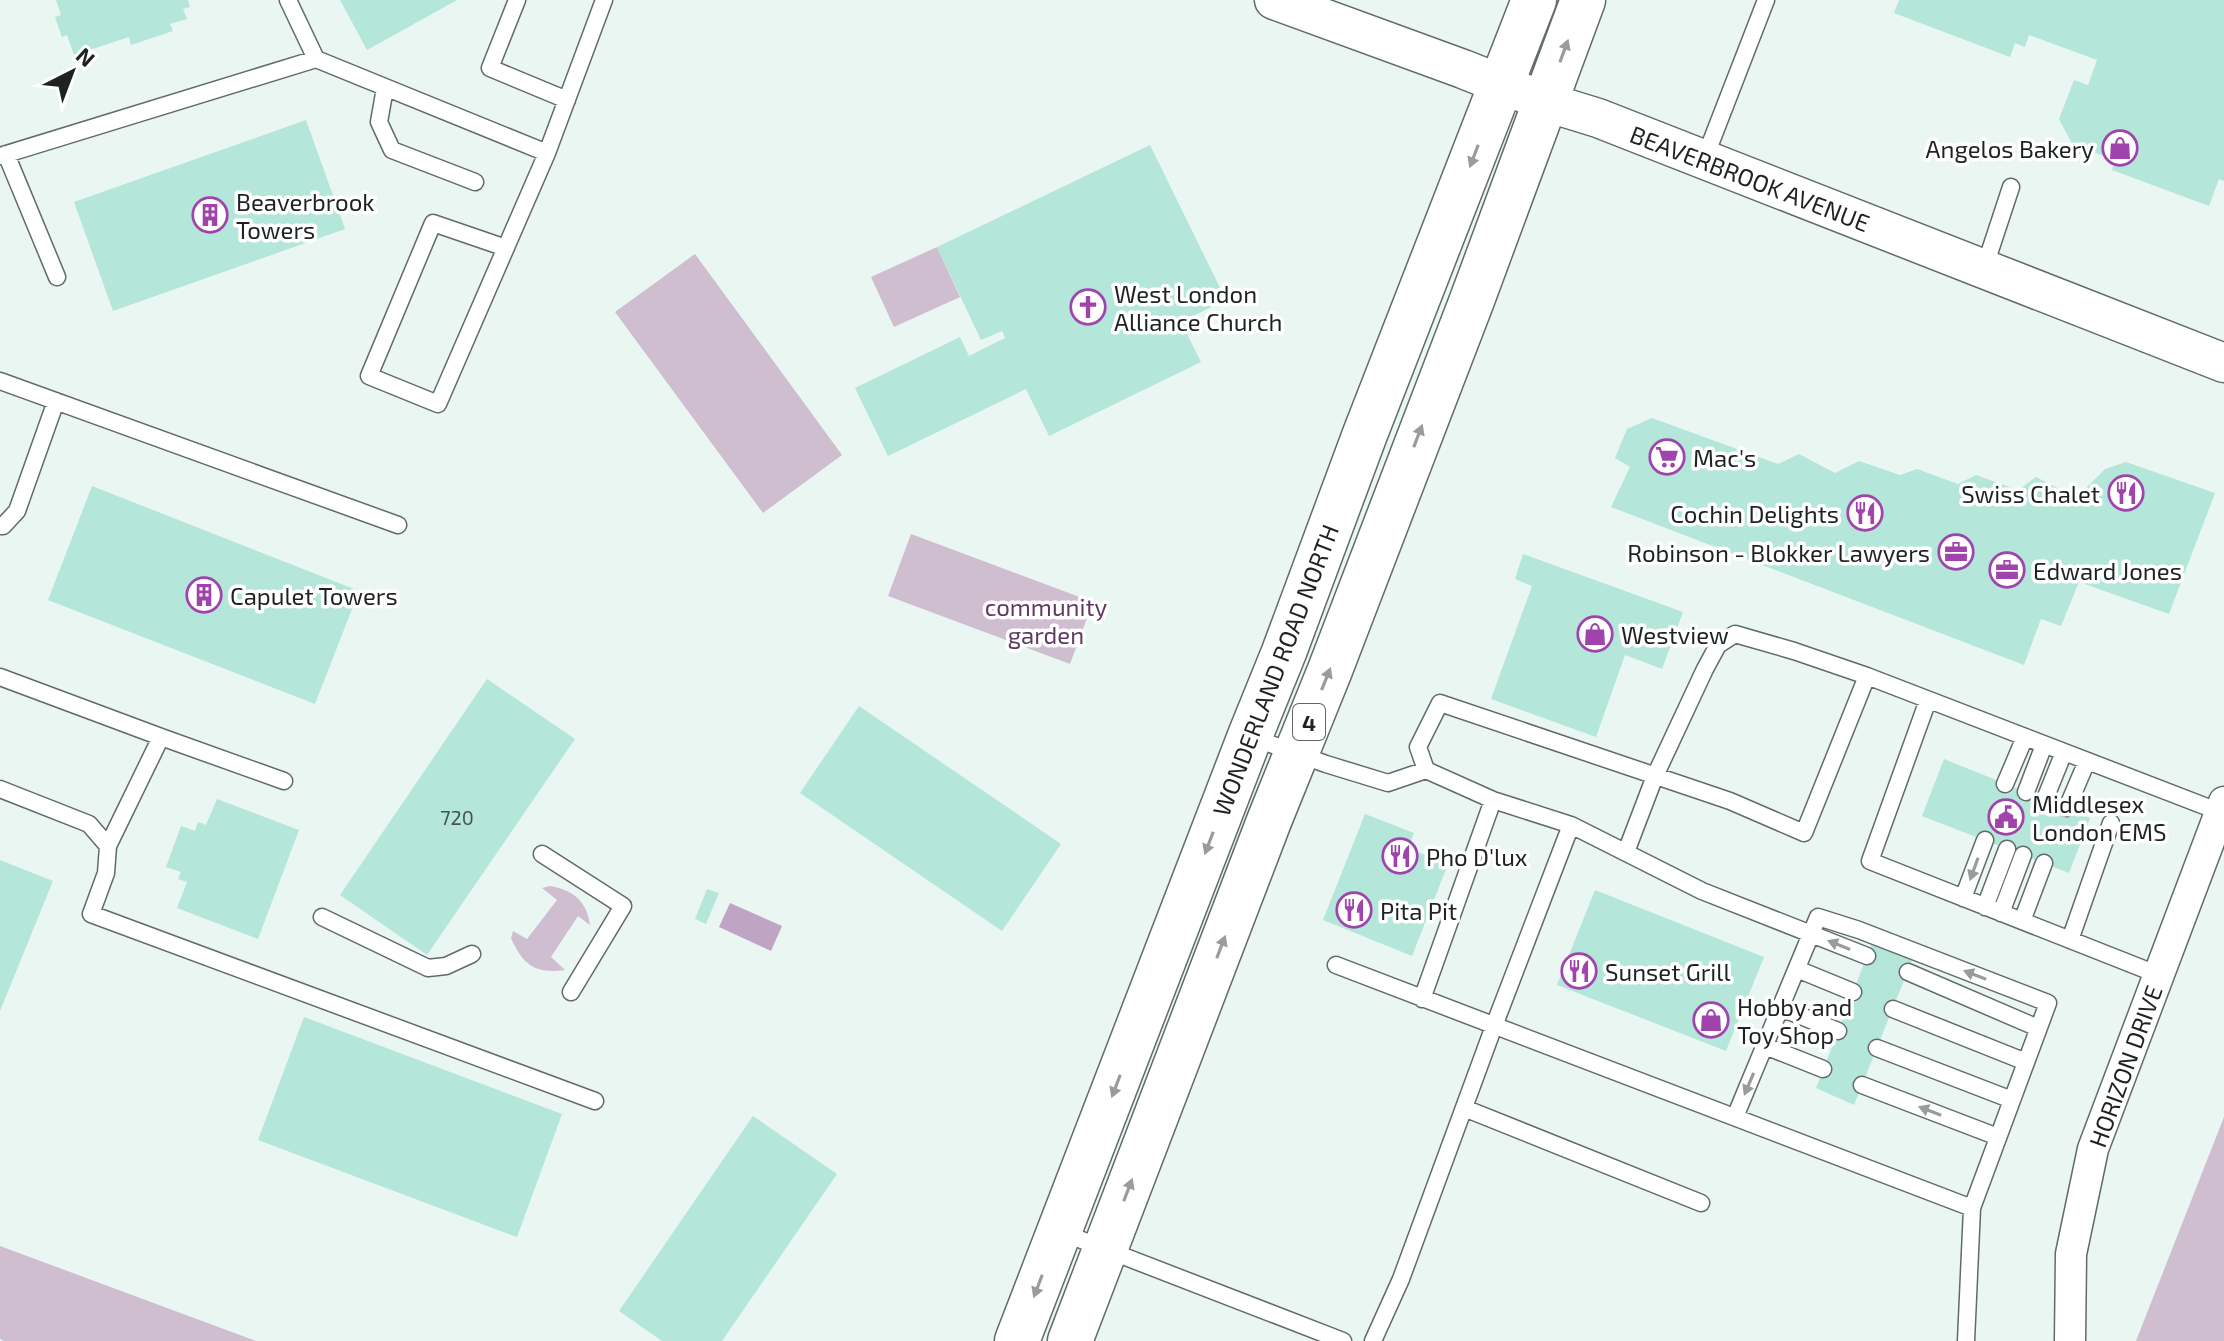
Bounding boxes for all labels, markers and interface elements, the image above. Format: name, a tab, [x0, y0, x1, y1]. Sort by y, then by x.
north arrow	[32, 32, 112, 112]
one-way arrow	[1558, 39, 1571, 63]
text: N	[71, 41, 101, 71]
street label: BEAVERBROOK AVENUE	[1626, 119, 1874, 237]
shop icon: Angelos Bakery	[2101, 129, 2139, 167]
place label: Angelos Bakery	[1926, 134, 2094, 163]
one-way arrow	[1467, 144, 1480, 168]
place label: Beaverbrook Towers	[236, 187, 375, 244]
building icon: Beaverbrook Towers	[191, 196, 229, 234]
place label: West London Alliance Church	[1114, 279, 1282, 336]
church icon: West London Alliance Church	[1069, 288, 1107, 326]
one-way arrow	[1412, 424, 1425, 448]
supermarket icon: Mac's	[1648, 438, 1686, 476]
place label: Mac's	[1693, 443, 1756, 472]
restaurant icon: Swiss Chalet	[2107, 474, 2145, 512]
place label: Swiss Chalet	[1961, 479, 2100, 508]
restaurant icon: Cochin Delights	[1846, 494, 1884, 532]
place label: Cochin Delights	[1670, 499, 1839, 528]
street label: WONDERLAND ROAD NORTH	[1206, 520, 1344, 820]
office icon: Robinson - Blokker Lawyers	[1937, 533, 1975, 571]
place label: Robinson - Blokker Lawyers	[1627, 538, 1930, 567]
office icon: Edward Jones	[1988, 551, 2026, 589]
place label: Edward Jones	[2033, 556, 2182, 585]
building icon: Capulet Towers	[185, 576, 223, 614]
place label: Capulet Towers	[230, 581, 398, 610]
park label: community garden	[985, 592, 1108, 649]
shop icon: Westview	[1576, 615, 1614, 653]
place label: Westview	[1621, 620, 1729, 649]
one-way arrow	[1320, 667, 1333, 691]
road number: 4	[1293, 704, 1325, 740]
place label: Middlesex London EMS	[2032, 789, 2167, 846]
public building icon: Middlesex London EMS	[1987, 798, 2025, 836]
house number: 720	[440, 805, 474, 829]
one-way arrow	[1202, 831, 1215, 855]
restaurant icon: Pho D'lux	[1381, 837, 1419, 875]
place label: Pho D'lux	[1426, 842, 1528, 871]
one-way arrow	[1967, 857, 1980, 881]
restaurant icon: Pita Pit	[1335, 891, 1373, 929]
place label: Pita Pit	[1380, 896, 1457, 925]
one-way arrow	[1215, 935, 1228, 959]
one-way arrow	[1827, 938, 1851, 951]
restaurant icon: Sunset Grill	[1560, 952, 1598, 990]
place label: Sunset Grill	[1605, 957, 1731, 986]
one-way arrow	[1963, 968, 1987, 981]
street label: HORIZON DRIVE	[2082, 981, 2168, 1151]
place label: Hobby and Toy Shop	[1737, 992, 1852, 1049]
shop icon: Hobby and Toy Shop	[1692, 1001, 1730, 1039]
one-way arrow	[1743, 1072, 1756, 1096]
one-way arrow	[1109, 1074, 1122, 1098]
one-way arrow	[1918, 1104, 1942, 1117]
one-way arrow	[1122, 1178, 1135, 1202]
one-way arrow	[1031, 1274, 1044, 1298]

